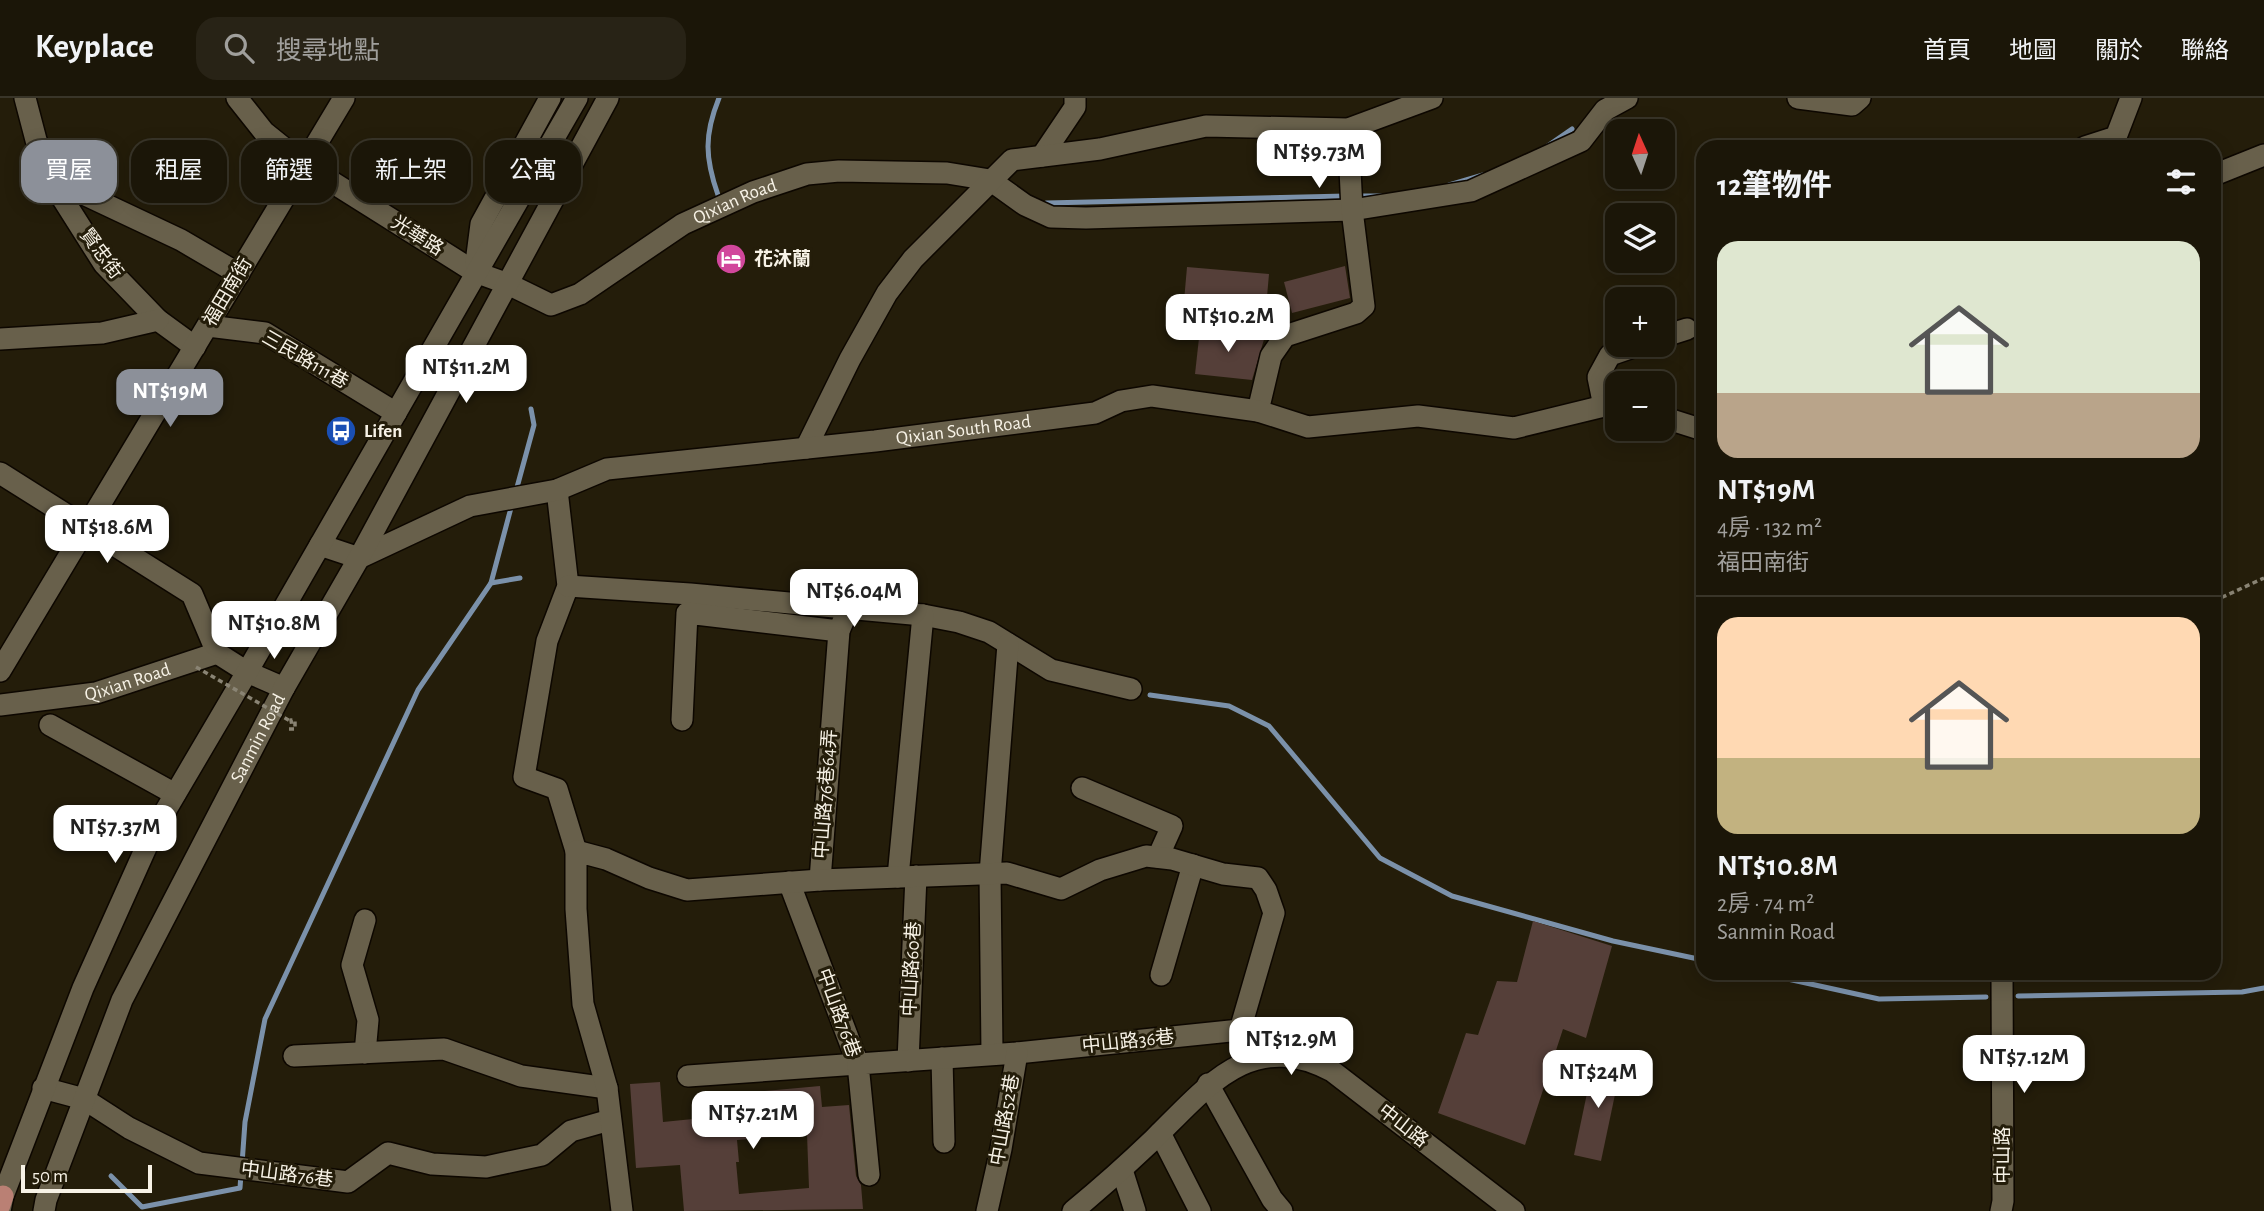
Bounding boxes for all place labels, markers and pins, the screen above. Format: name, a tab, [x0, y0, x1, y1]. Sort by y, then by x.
pin: NT$9.73M	[1247, 130, 1391, 190]
hotel icon: 花沐蘭	[714, 242, 748, 276]
place label: 花沐蘭	[754, 248, 811, 269]
pin: NT$10.2M	[1156, 294, 1300, 354]
pin: NT$11.2M	[394, 345, 538, 405]
pin: NT$19M	[113, 370, 227, 429]
bus stop icon: Lifen	[324, 414, 358, 448]
place label: Lifen	[364, 422, 402, 441]
pin: NT$18.6M	[35, 505, 179, 565]
pin: NT$6.04M	[782, 570, 926, 629]
pin: NT$10.8M	[202, 602, 346, 661]
pin: NT$7.37M	[43, 806, 187, 865]
pin: NT$12.9M	[1219, 1018, 1363, 1077]
pin: NT$7.12M	[1952, 1035, 2096, 1095]
pin: NT$24M	[1541, 1051, 1655, 1110]
pin: NT$7.21M	[681, 1091, 825, 1151]

